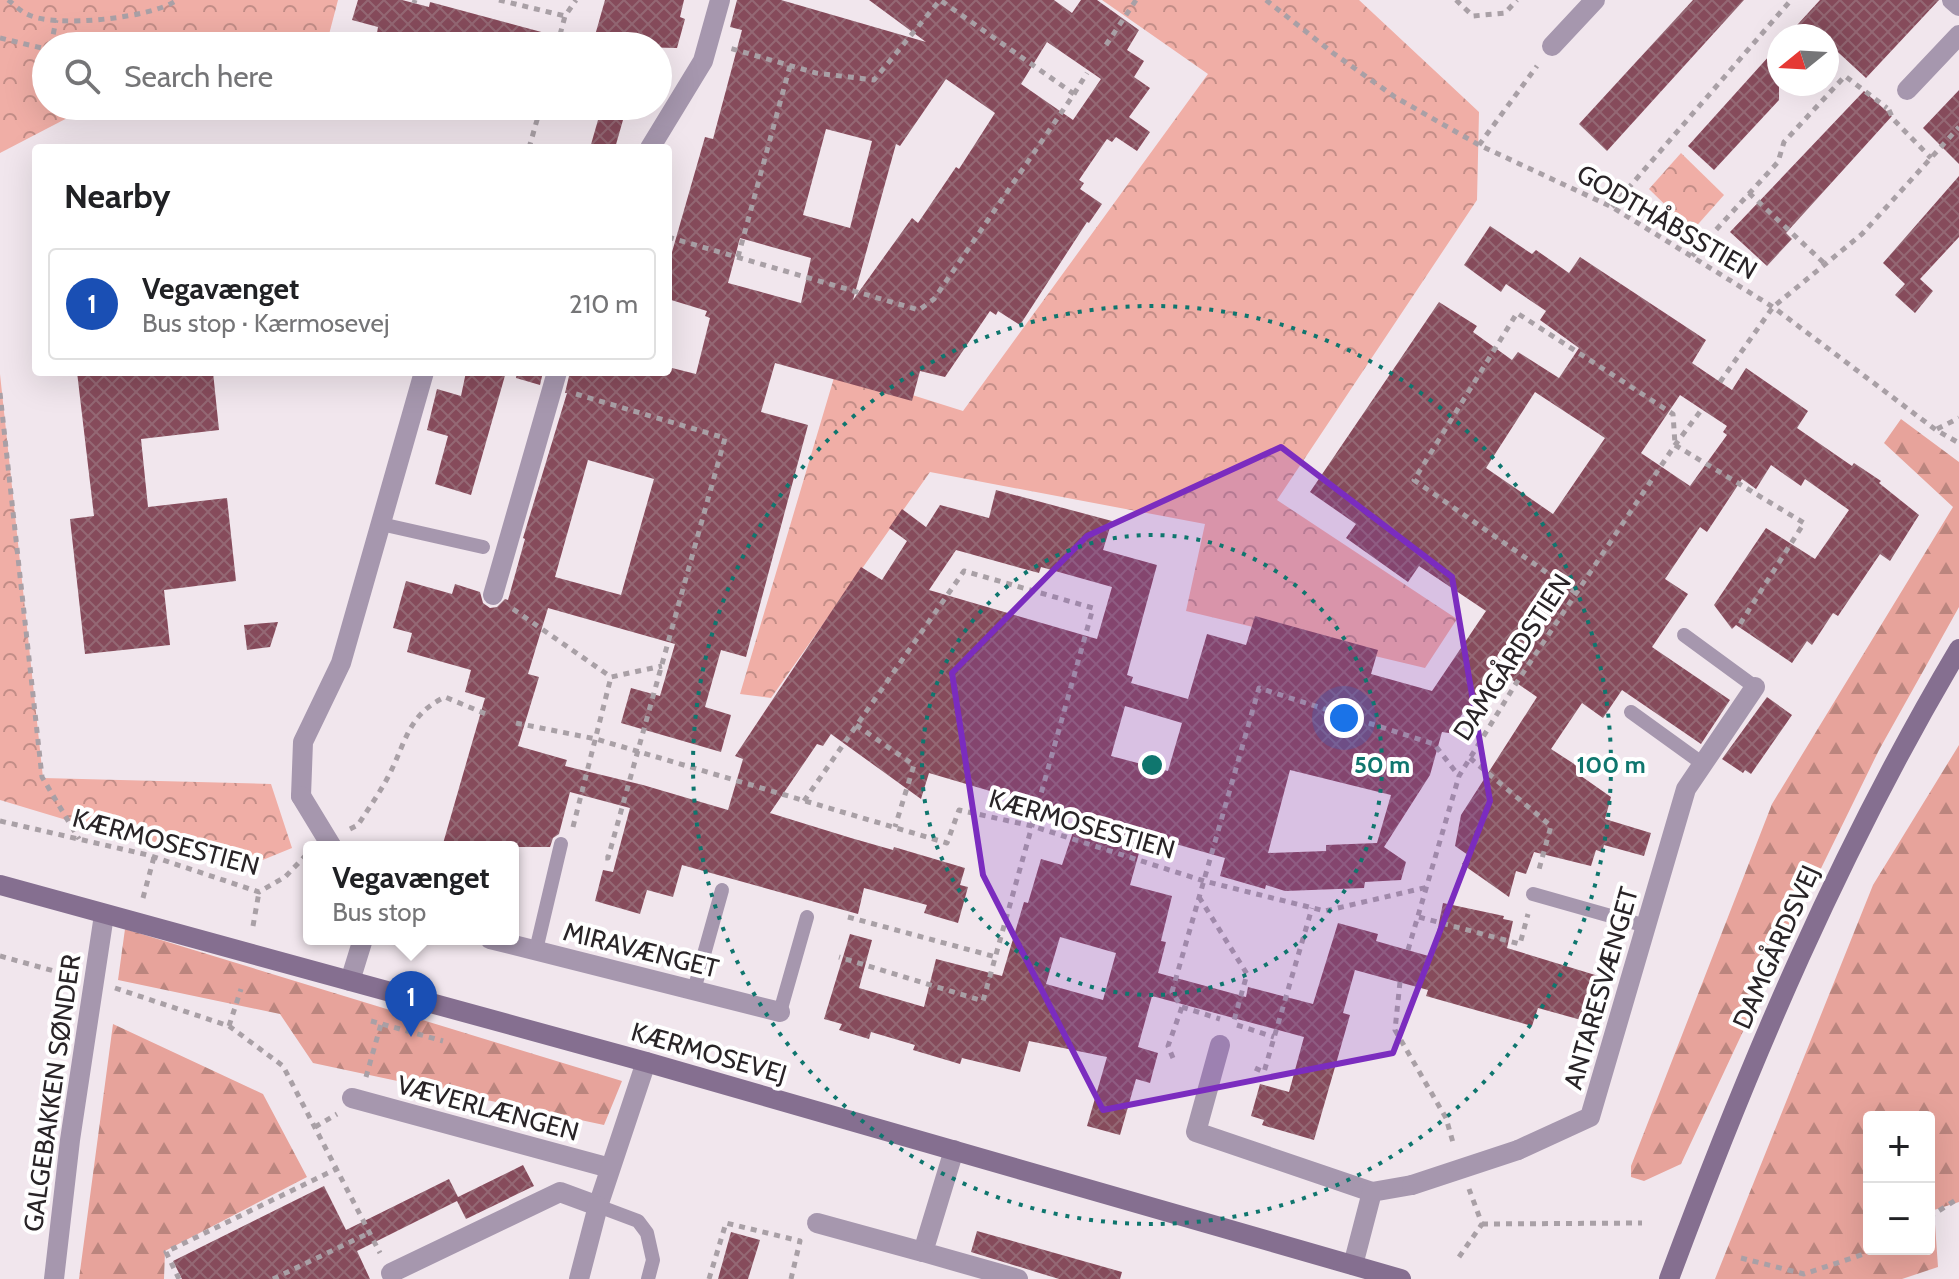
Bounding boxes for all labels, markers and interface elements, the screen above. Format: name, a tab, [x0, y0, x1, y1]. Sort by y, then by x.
north arrow	[1767, 24, 1839, 96]
search box	[32, 32, 672, 120]
icon: search	[60, 54, 104, 98]
text: Search here	[124, 58, 273, 95]
street label: GODTHÅBSSTIEN	[1571, 157, 1763, 287]
text: Nearby	[64, 175, 171, 217]
text: Vegavænget	[142, 270, 299, 307]
text: 1	[87, 288, 97, 320]
text: 210 m	[569, 288, 638, 320]
text: Bus stop · Kærmosevej	[142, 307, 389, 339]
street label: DAMGÅRDSTIEN	[1446, 568, 1578, 746]
your location	[1324, 698, 1364, 738]
text: 50 m	[1354, 750, 1410, 779]
text: 100 m	[1576, 750, 1646, 779]
centre of rings	[1138, 751, 1166, 779]
street label: KÆRMOSESTIEN	[985, 782, 1179, 866]
street label: KÆRMOSESTIEN	[69, 802, 263, 882]
popup	[303, 841, 519, 945]
text: Vegavænget	[332, 859, 490, 896]
street label: DAMGÅRDSVEJ	[1726, 860, 1826, 1034]
street label: ANTARESVÆNGET	[1557, 883, 1645, 1093]
text: Bus stop	[332, 896, 426, 928]
street label: MIRAVÆNGET	[560, 915, 722, 985]
street label: GALGEBAKKEN SØNDER	[17, 952, 87, 1234]
pin: 1	[385, 971, 437, 1037]
street label: KÆRMOSEVEJ	[627, 1016, 791, 1090]
street label: VÆVERLÆNGEN	[394, 1068, 582, 1148]
map controls	[1863, 1111, 1935, 1255]
button: +	[1863, 1111, 1935, 1183]
button: −	[1863, 1183, 1935, 1255]

